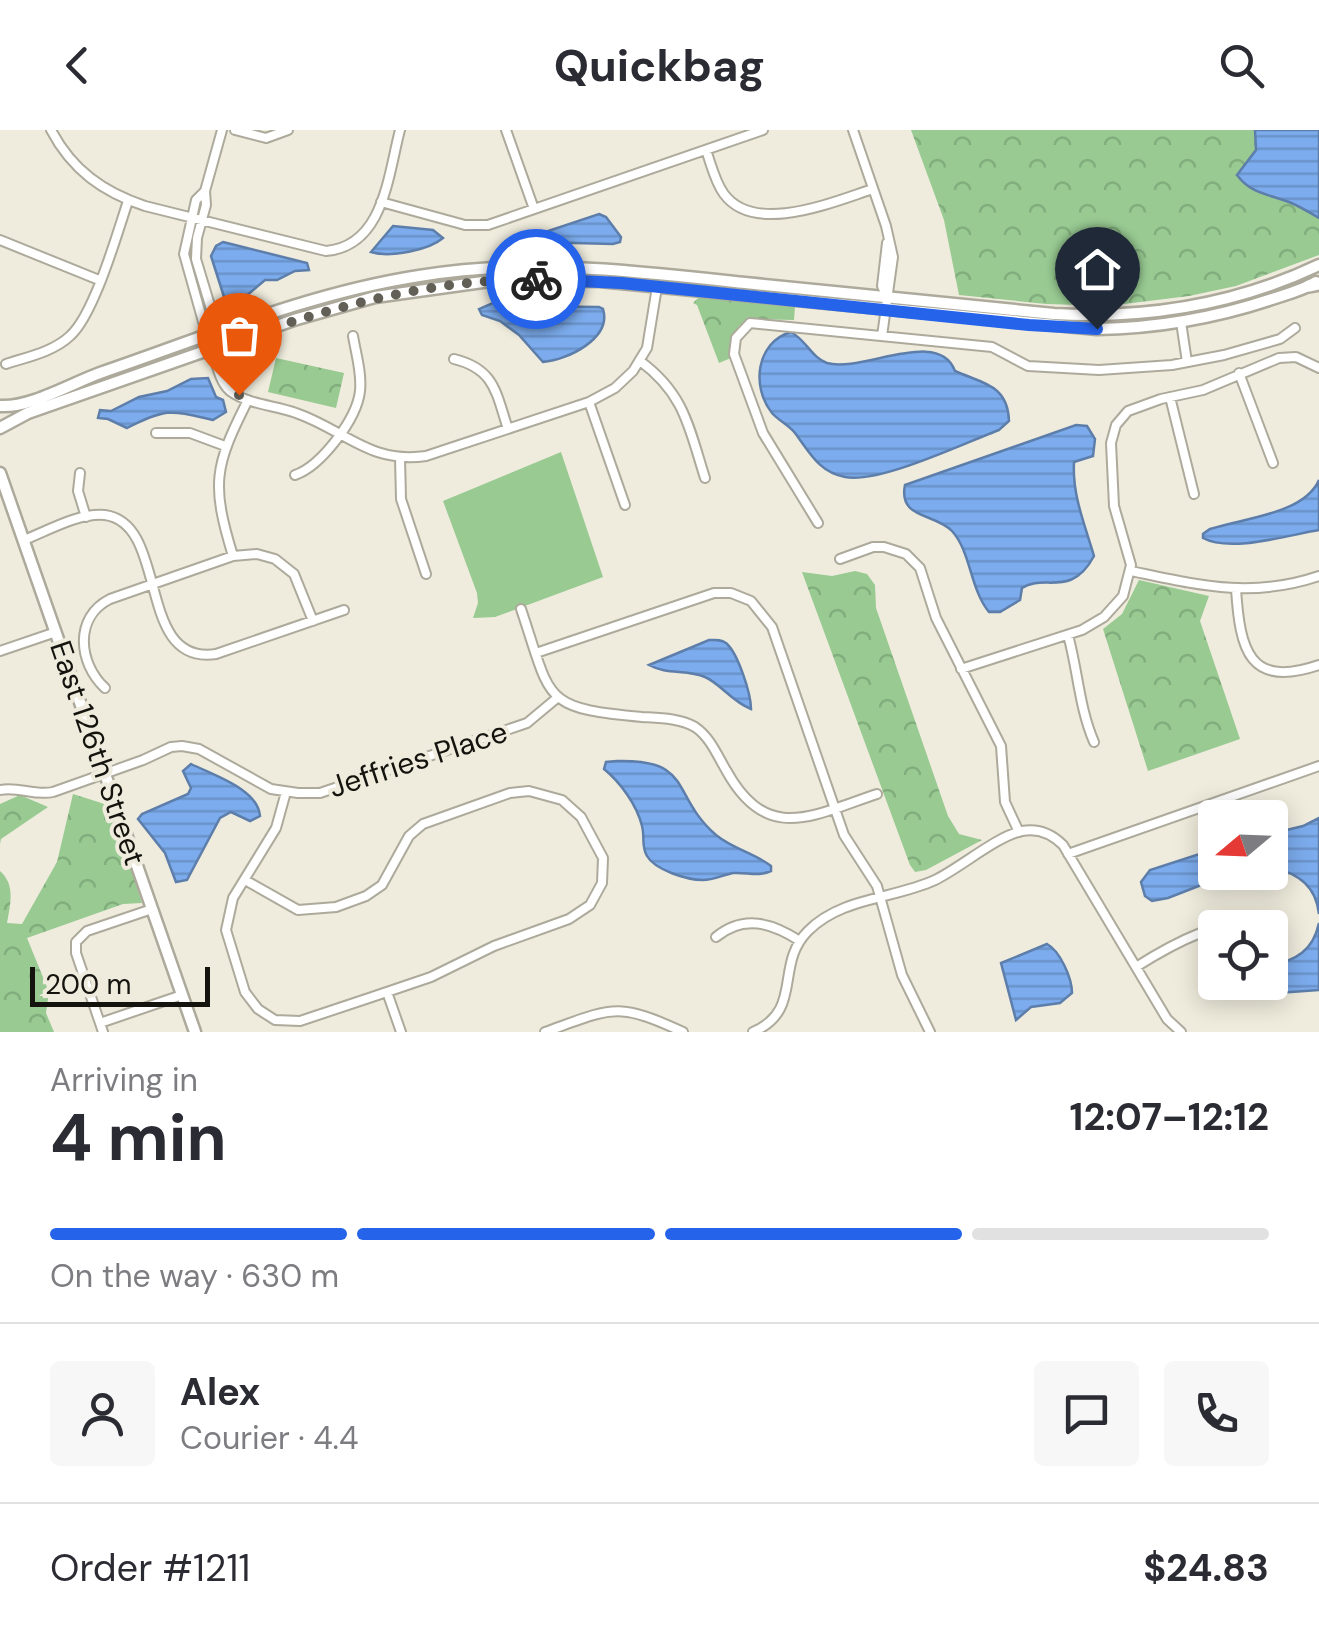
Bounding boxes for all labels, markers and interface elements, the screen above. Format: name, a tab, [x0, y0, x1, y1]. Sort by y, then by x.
text: Quickbag	[554, 36, 765, 95]
icon: back	[50, 38, 105, 93]
icon: search	[1214, 38, 1269, 93]
pin	[1055, 227, 1140, 330]
courier	[486, 229, 586, 329]
icon: home	[1070, 242, 1125, 297]
icon: bike	[509, 252, 564, 307]
pin	[197, 293, 282, 396]
icon: bag	[212, 308, 267, 363]
street label: East 126th Street	[41, 636, 155, 870]
street label: Jeffries Place	[324, 712, 512, 806]
north arrow	[1198, 800, 1288, 890]
map controls	[1198, 800, 1288, 1000]
button: locate	[1198, 910, 1288, 1000]
scale bar	[30, 962, 210, 1006]
text: 200 m	[45, 966, 132, 1003]
text: Arriving in	[50, 1059, 198, 1101]
text: 12:07–12:12	[1070, 1092, 1269, 1142]
text: 4 min	[50, 1096, 227, 1180]
text: On the way · 630 m	[50, 1255, 339, 1297]
button: person	[50, 1361, 155, 1466]
button: chat	[1034, 1361, 1139, 1466]
button: phone	[1164, 1361, 1269, 1466]
text: Alex	[180, 1367, 260, 1417]
text: Courier · 4.4	[180, 1417, 358, 1459]
text: Order #1211	[50, 1543, 250, 1593]
text: $24.83	[1143, 1543, 1269, 1593]

